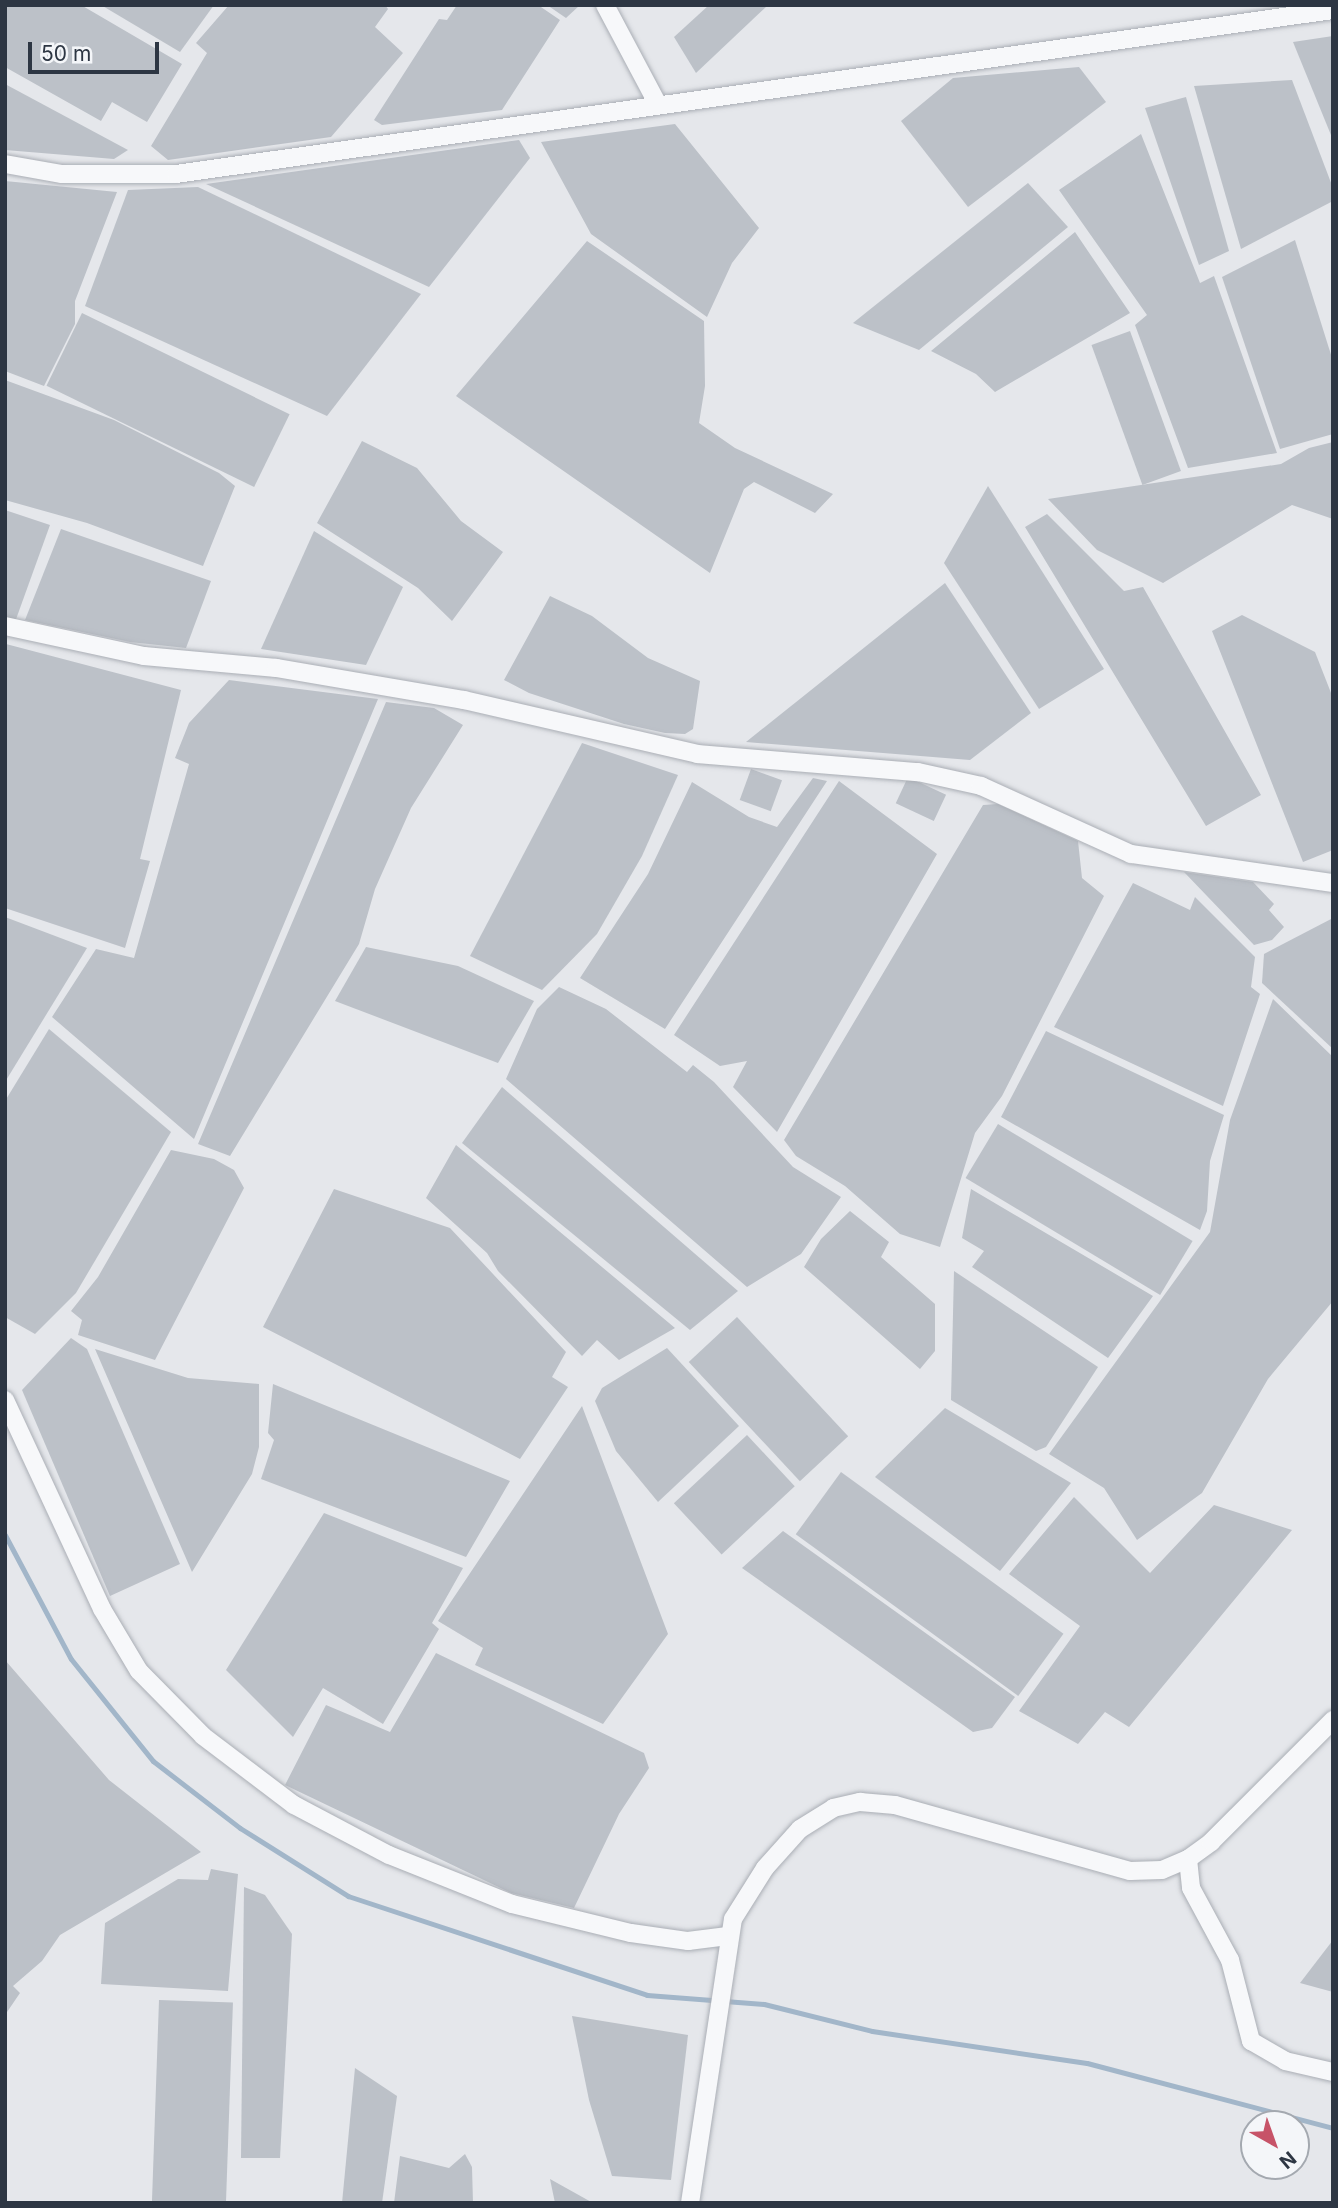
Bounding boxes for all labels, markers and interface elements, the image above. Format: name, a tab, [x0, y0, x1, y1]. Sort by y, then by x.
scale bar	[32, 28, 163, 72]
text: 50 m	[41, 41, 91, 66]
north arrow	[1240, 2110, 1310, 2180]
text: N	[1275, 2146, 1300, 2173]

